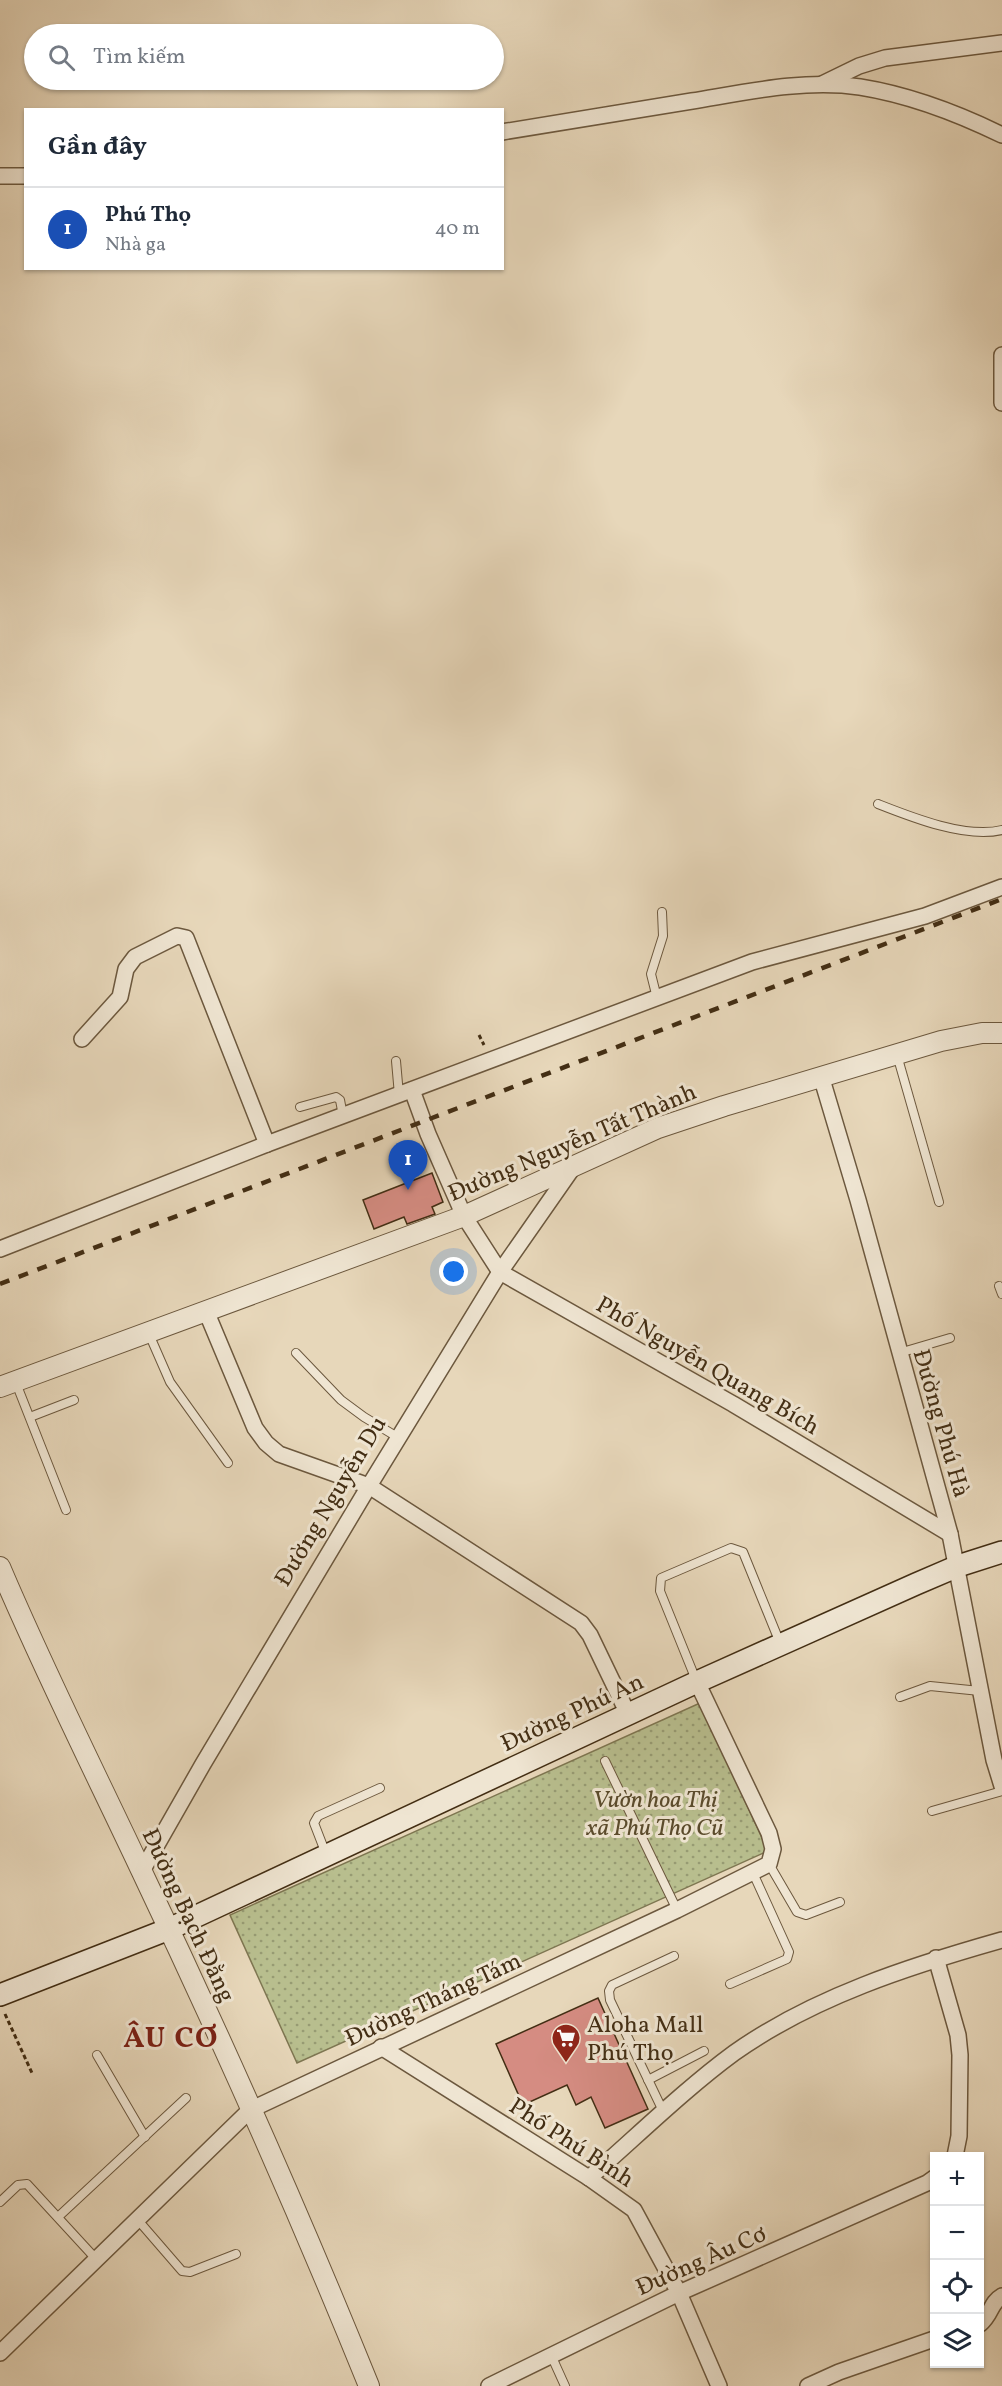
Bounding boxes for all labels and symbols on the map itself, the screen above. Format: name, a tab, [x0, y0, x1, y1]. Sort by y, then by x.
street label: Đường Nguyễn Tất Thành	[443, 1076, 702, 1212]
pin: 1	[388, 1140, 428, 1190]
your location	[439, 1257, 468, 1286]
street label: Phố Nguyễn Quang Bích	[589, 1289, 825, 1445]
street label: Đường Phú Hà	[903, 1345, 978, 1502]
street label: Đường Nguyễn Du	[267, 1410, 396, 1594]
street label: Đường Phú An	[496, 1666, 650, 1762]
park label: Vườn hoa Thị xã Phú Thọ Cũ	[586, 1784, 724, 1846]
street label: Đường Bạch Đằng	[132, 1823, 242, 2009]
street label: Đường Tháng Tám	[340, 1945, 528, 2057]
place label: Aloha Mall Phú Thọ	[587, 2009, 703, 2071]
district label: ÂU CƠ	[123, 2018, 219, 2060]
supermarket icon: Aloha Mall Phú Thọ	[550, 2022, 582, 2064]
street label: Phố Phú Bình	[502, 2090, 640, 2197]
street label: Đường Âu Cơ	[631, 2218, 773, 2306]

